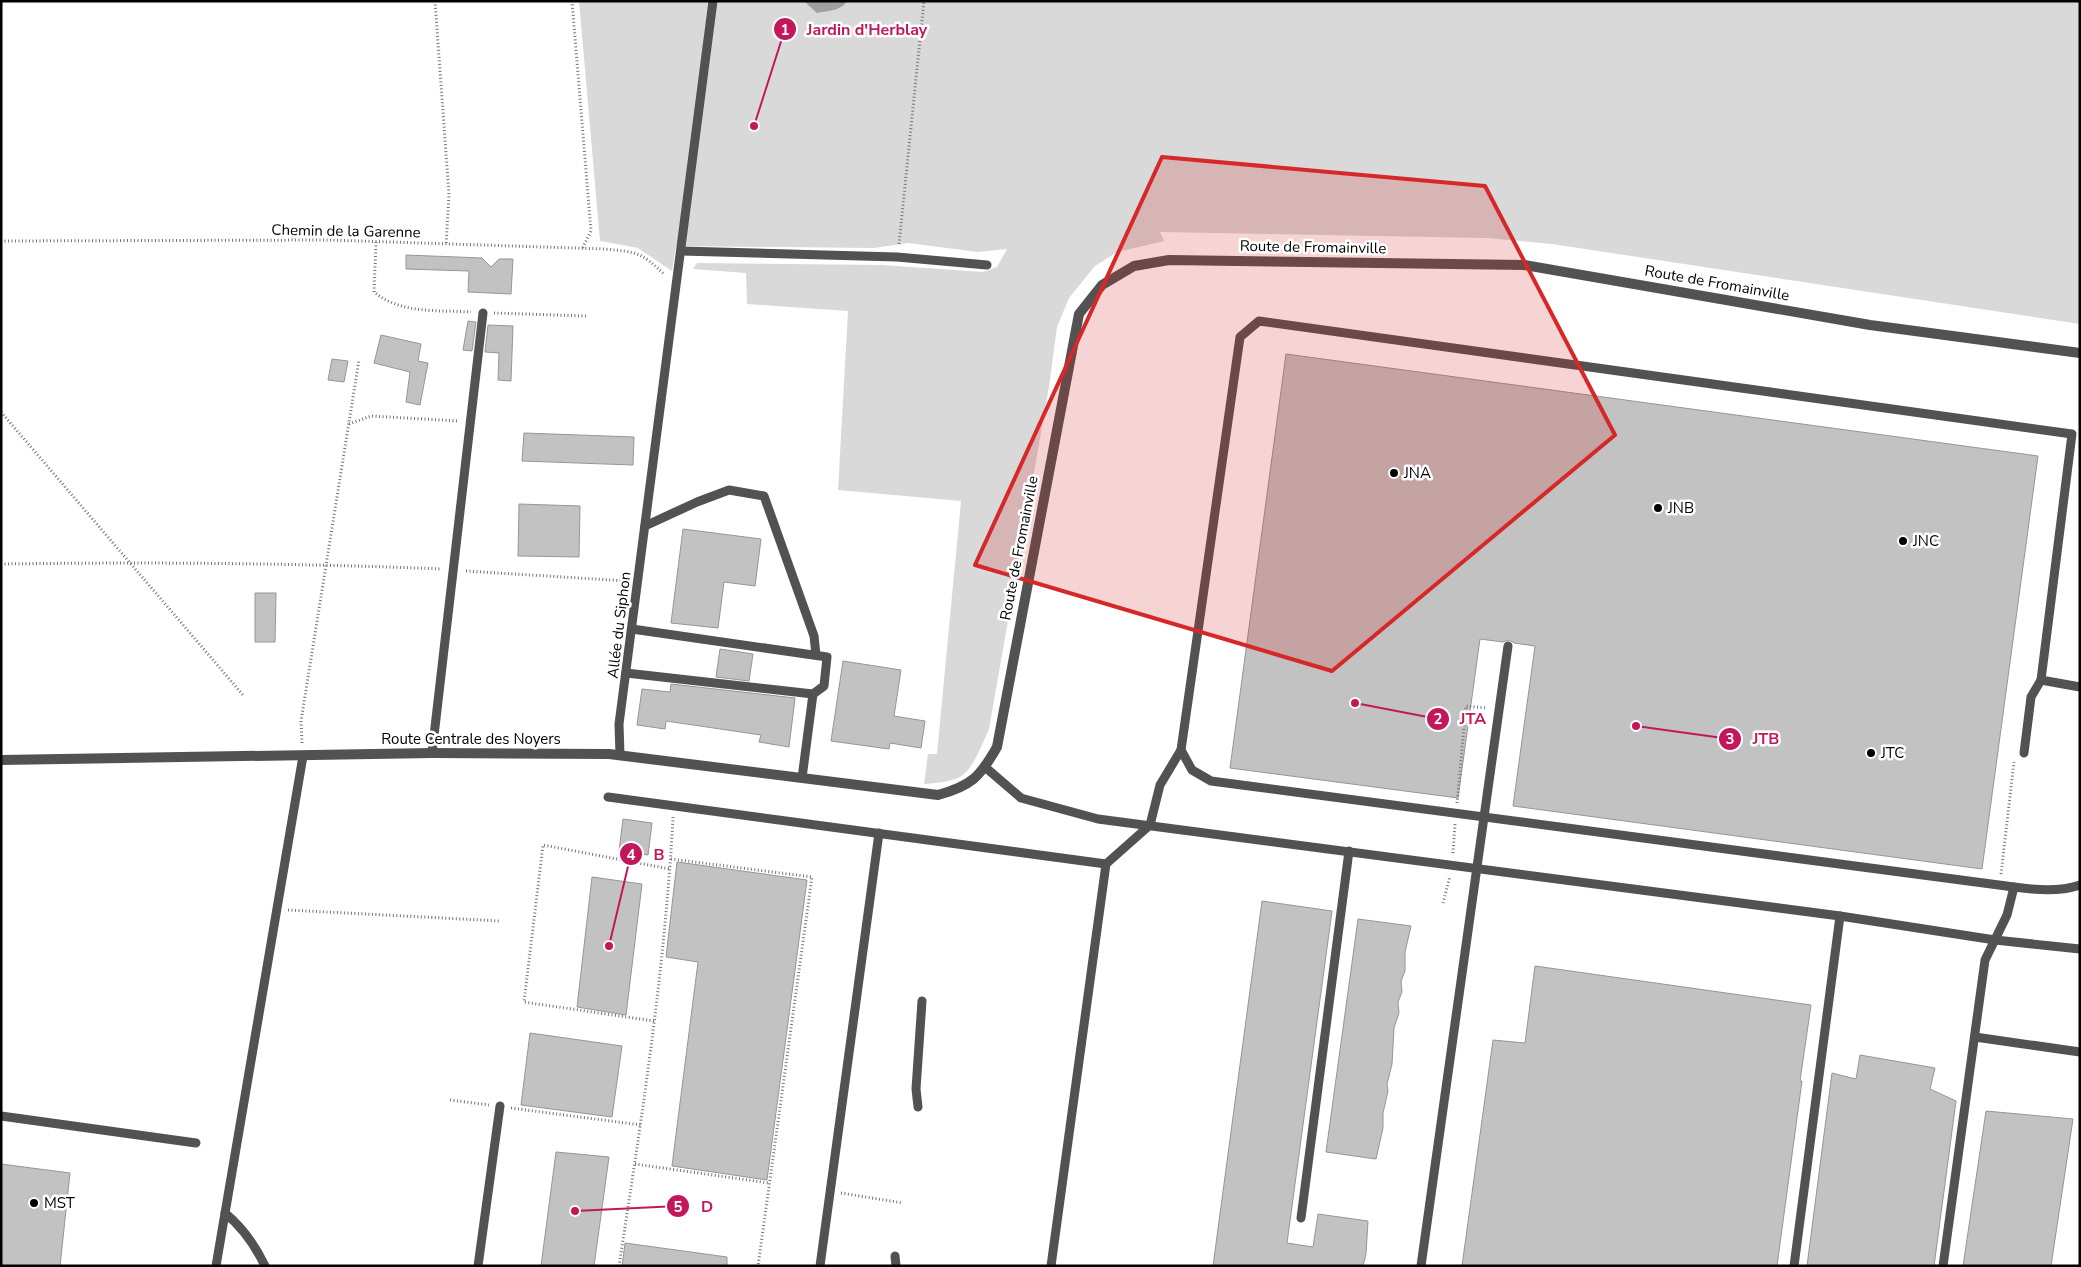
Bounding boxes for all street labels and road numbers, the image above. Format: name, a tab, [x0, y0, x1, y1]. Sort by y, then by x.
street label: Chemin de la Garenne	[271, 220, 421, 242]
street label: Route de Fromainville	[1240, 236, 1386, 258]
street label: Route de Fromainville	[1643, 260, 1791, 306]
street label: Route de Fromainville	[995, 474, 1043, 622]
street label: Allée du Siphon	[603, 570, 635, 680]
street label: Route Centrale des Noyers	[381, 729, 561, 749]

